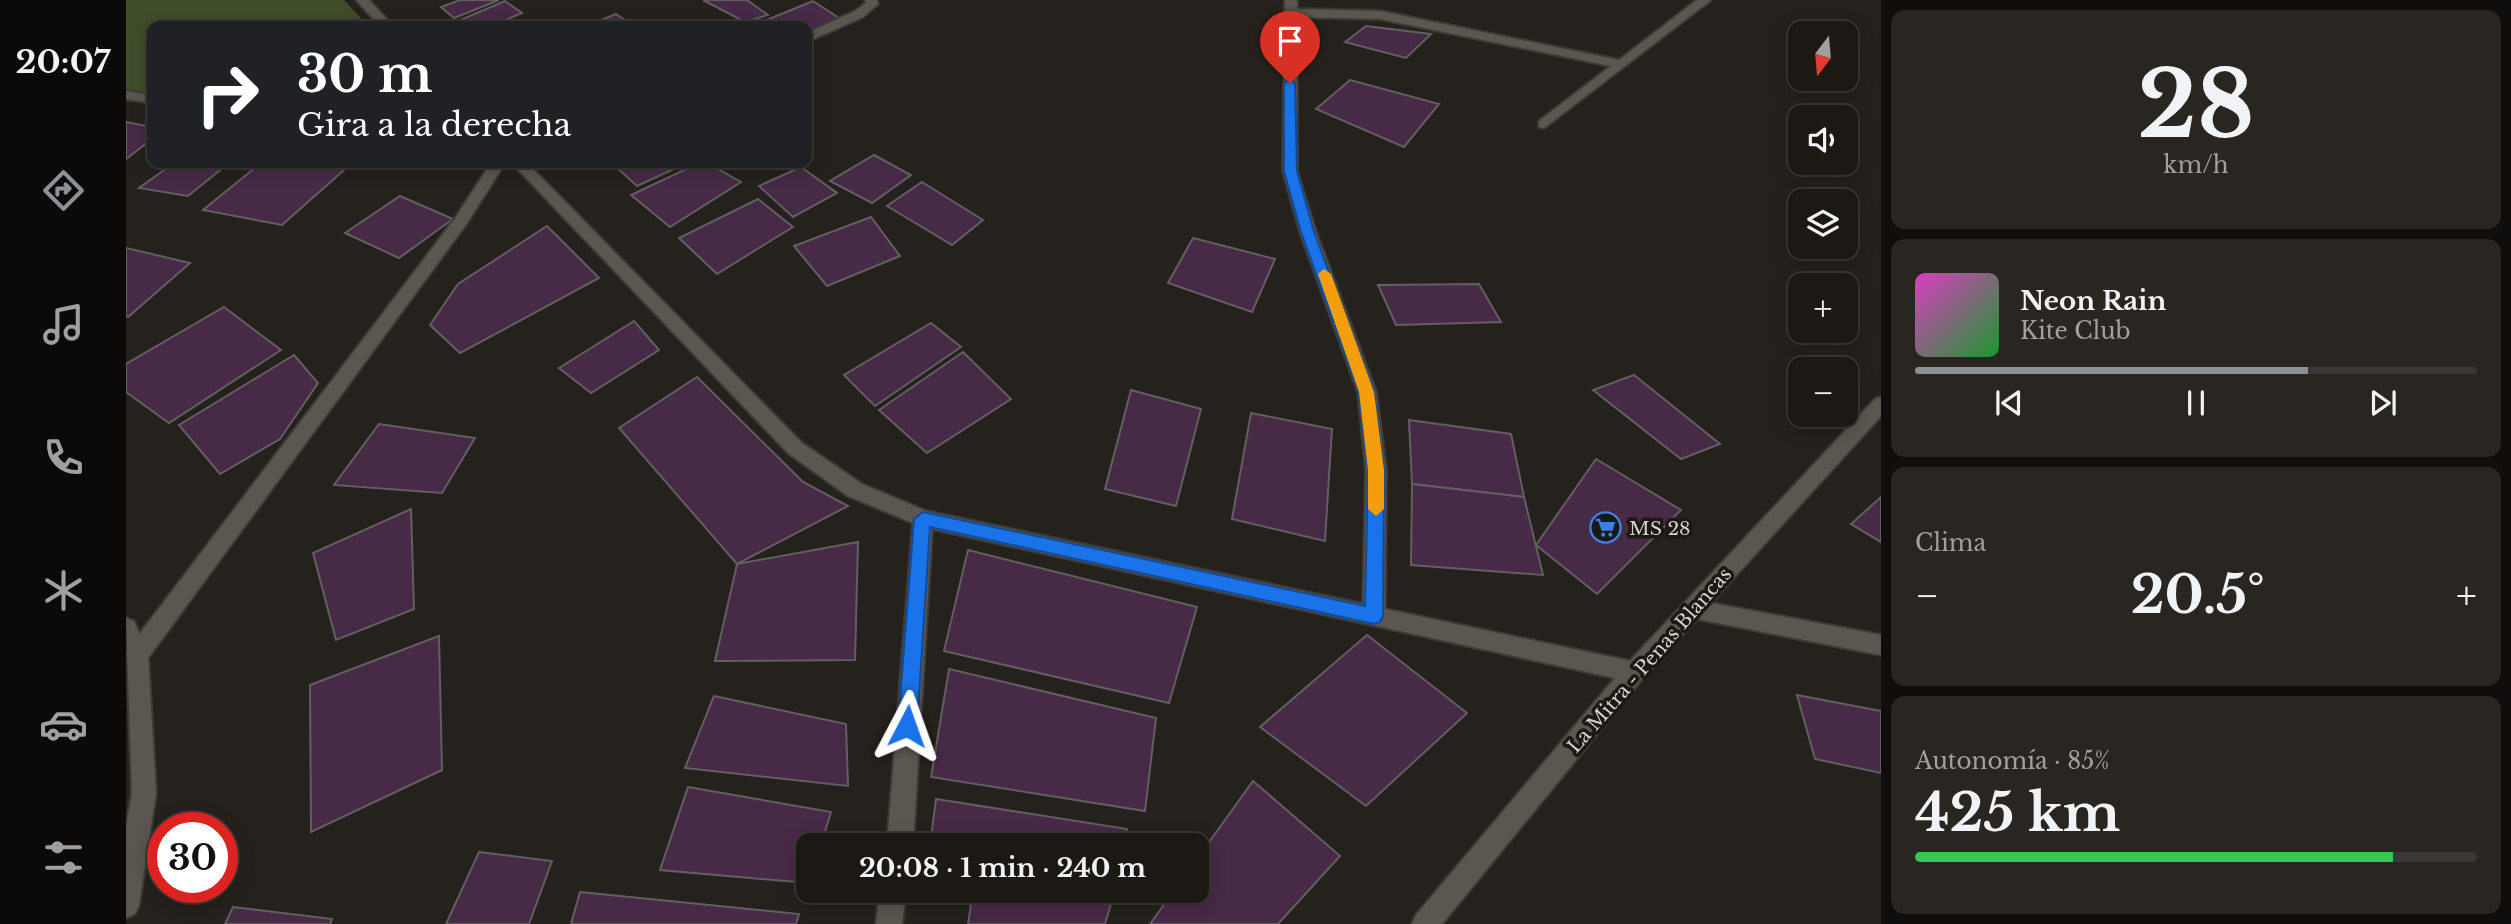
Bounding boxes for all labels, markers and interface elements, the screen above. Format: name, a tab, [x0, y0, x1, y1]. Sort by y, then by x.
pin	[1260, 11, 1320, 83]
north arrow	[1788, 21, 1858, 91]
map controls	[1788, 21, 1858, 427]
icon: arrive	[1271, 22, 1309, 60]
text: 20:07	[16, 42, 110, 82]
text: 30 m	[297, 44, 432, 105]
icon: right	[182, 49, 273, 140]
text: 28	[2137, 49, 2255, 162]
text: Gira a la derecha	[297, 105, 571, 145]
button: sound	[1788, 105, 1858, 175]
text: km/h	[2163, 151, 2229, 179]
icon: directions	[39, 166, 88, 215]
button: layers	[1788, 189, 1858, 259]
button: +	[1788, 273, 1858, 343]
text: Neon Rain	[2020, 285, 2166, 317]
icon: music	[39, 300, 88, 349]
text: Kite Club	[2020, 317, 2131, 345]
button: −	[1788, 357, 1858, 427]
icon: previous	[1990, 384, 2028, 422]
icon: pause	[2177, 384, 2215, 422]
icon: next	[2364, 384, 2402, 422]
icon: phone	[39, 433, 88, 482]
supermarket icon: MS 28	[1589, 511, 1623, 545]
place label: MS 28	[1629, 517, 1691, 540]
text: Clima	[1915, 529, 1986, 557]
street label: La Mitra - Penas Blancas	[1563, 563, 1736, 758]
text: 20.5°	[2131, 563, 2265, 627]
icon: climate	[39, 566, 88, 615]
text: −	[1915, 572, 1939, 619]
text: +	[2456, 572, 2477, 619]
position arrow	[870, 689, 944, 763]
icon: car	[39, 700, 88, 749]
text: Autonomía · 85%	[1915, 747, 2110, 775]
text: 425 km	[1915, 781, 2120, 845]
speed limit sign: 30	[147, 812, 238, 903]
icon: filters	[39, 833, 88, 882]
text: 20:08 · 1 min · 240 m	[859, 852, 1146, 884]

